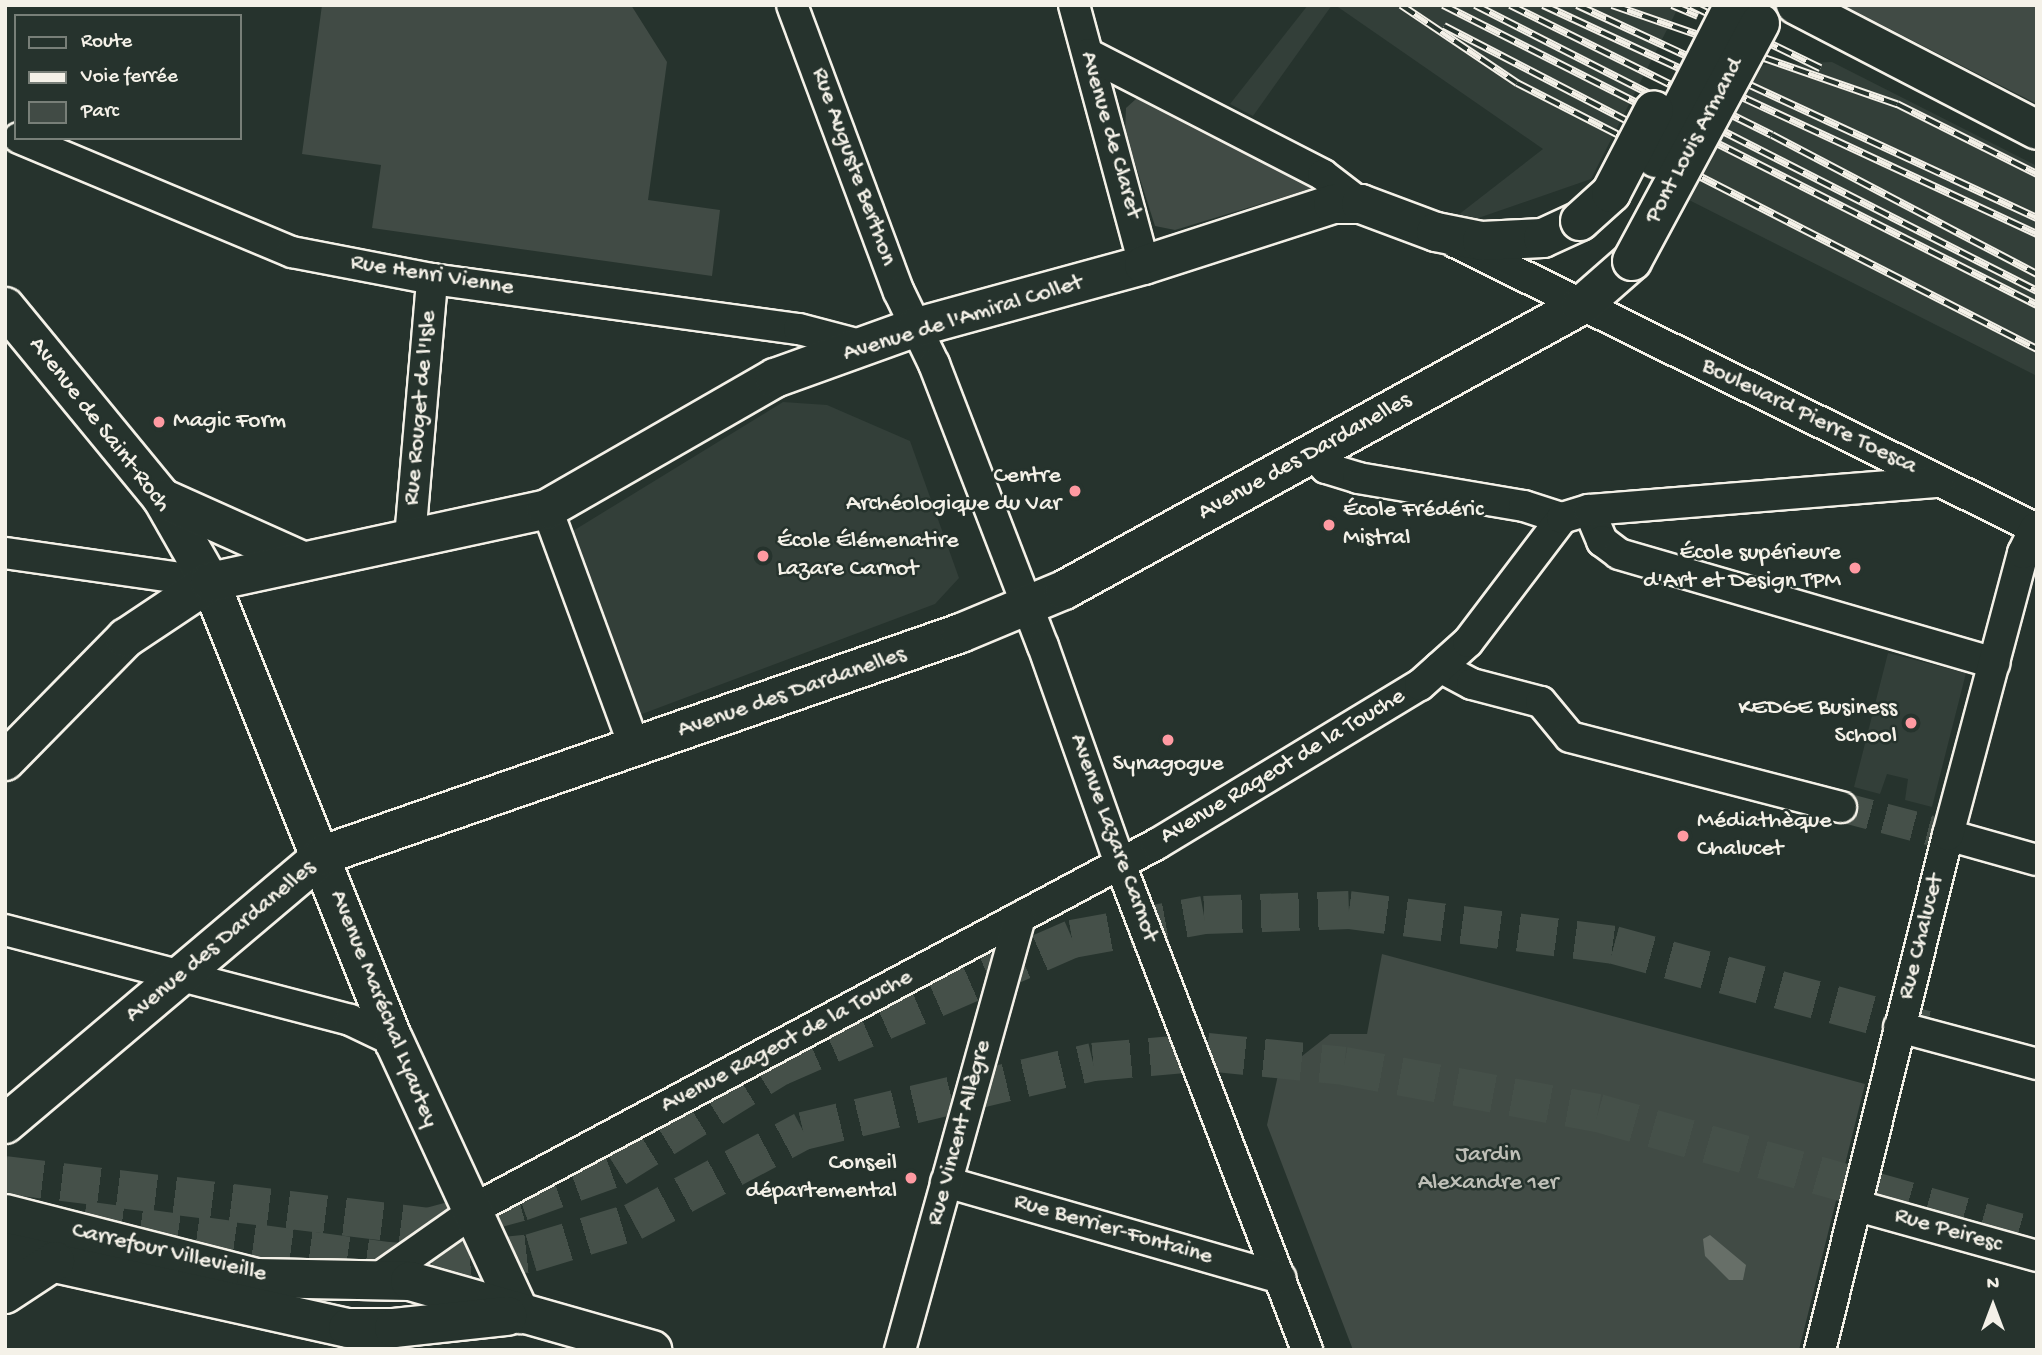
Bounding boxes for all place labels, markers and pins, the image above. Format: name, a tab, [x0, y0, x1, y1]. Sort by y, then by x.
place label: Magic Form	[173, 408, 286, 436]
marker: Magic Form	[151, 414, 167, 430]
place label: Centre Archéologique du Var	[846, 463, 1061, 519]
marker: Centre Archéologique du Var	[1067, 483, 1083, 499]
place label: École Frédéric Mistral	[1343, 497, 1483, 553]
marker: École Frédéric Mistral	[1321, 517, 1337, 533]
place label: École Élémenatire Lazare Carnot	[777, 528, 959, 584]
place label: École supérieure d'Art et Design TPM	[1643, 540, 1841, 596]
marker: École Élémenatire Lazare Carnot	[755, 548, 771, 564]
marker: École supérieure d'Art et Design TPM	[1847, 560, 1863, 576]
place label: KEDGE Business School	[1738, 695, 1897, 751]
marker: KEDGE Business School	[1903, 715, 1919, 731]
marker: Synagogue	[1160, 732, 1176, 748]
place label: Synagogue	[1112, 751, 1224, 779]
place label: Médiathèque Chalucet	[1697, 808, 1832, 864]
marker: Médiathèque Chalucet	[1675, 828, 1691, 844]
place label: Conseil départemental	[746, 1150, 897, 1206]
marker: Conseil départemental	[903, 1170, 919, 1186]

